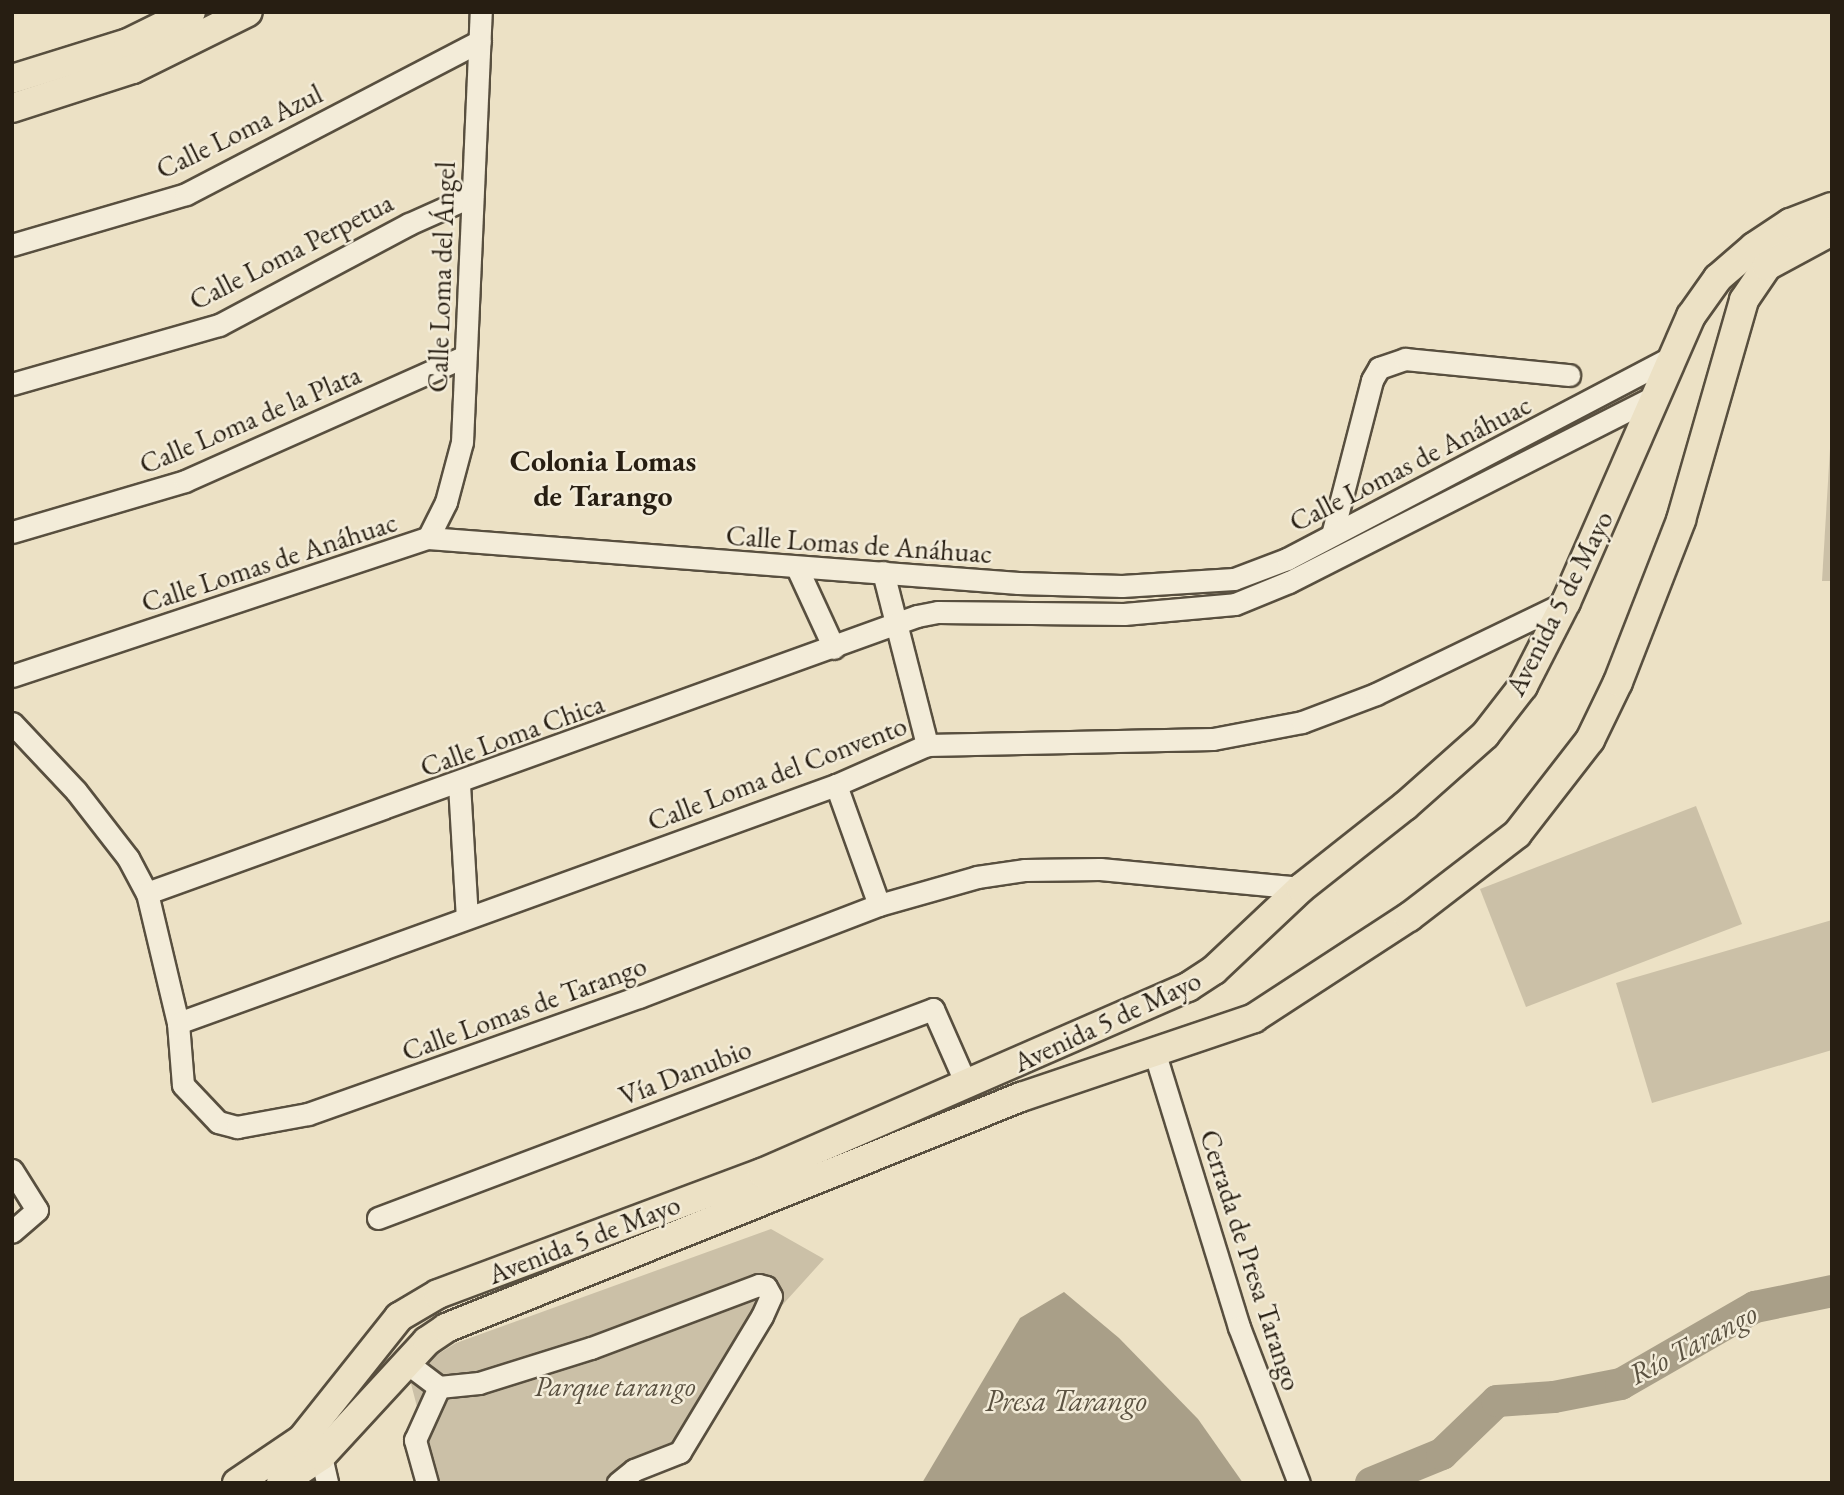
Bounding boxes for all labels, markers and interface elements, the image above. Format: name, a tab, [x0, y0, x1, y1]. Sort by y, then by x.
street label: Calle Loma Azul	[150, 76, 328, 186]
street label: Calle Loma del Ángel	[420, 161, 462, 393]
street label: Calle Loma Perpetua	[183, 185, 399, 317]
street label: Calle Loma de la Plata	[134, 357, 366, 481]
street label: Calle Lomas de Anáhuac	[1284, 388, 1536, 538]
district label: Colonia Lomas de Tarango	[510, 443, 696, 514]
street label: Calle Lomas de Anáhuac	[137, 505, 401, 619]
street label: Avenida 5 de Mayo	[1498, 505, 1620, 701]
street label: Calle Lomas de Anáhuac	[725, 518, 993, 570]
street label: Calle Loma Chica	[416, 686, 608, 784]
street label: Calle Loma del Convento	[643, 708, 911, 838]
street label: Calle Lomas de Tarango	[397, 948, 651, 1068]
street label: Avenida 5 de Mayo	[1008, 963, 1206, 1079]
street label: Vía Danubio	[614, 1031, 756, 1113]
street label: Cerrada de Presa Tarango	[1193, 1125, 1309, 1395]
street label: Avenida 5 de Mayo	[483, 1187, 685, 1291]
water label: Río Tarango	[1622, 1295, 1764, 1393]
park label: Parque tarango	[534, 1369, 696, 1403]
water label: Presa Tarango	[985, 1383, 1147, 1419]

